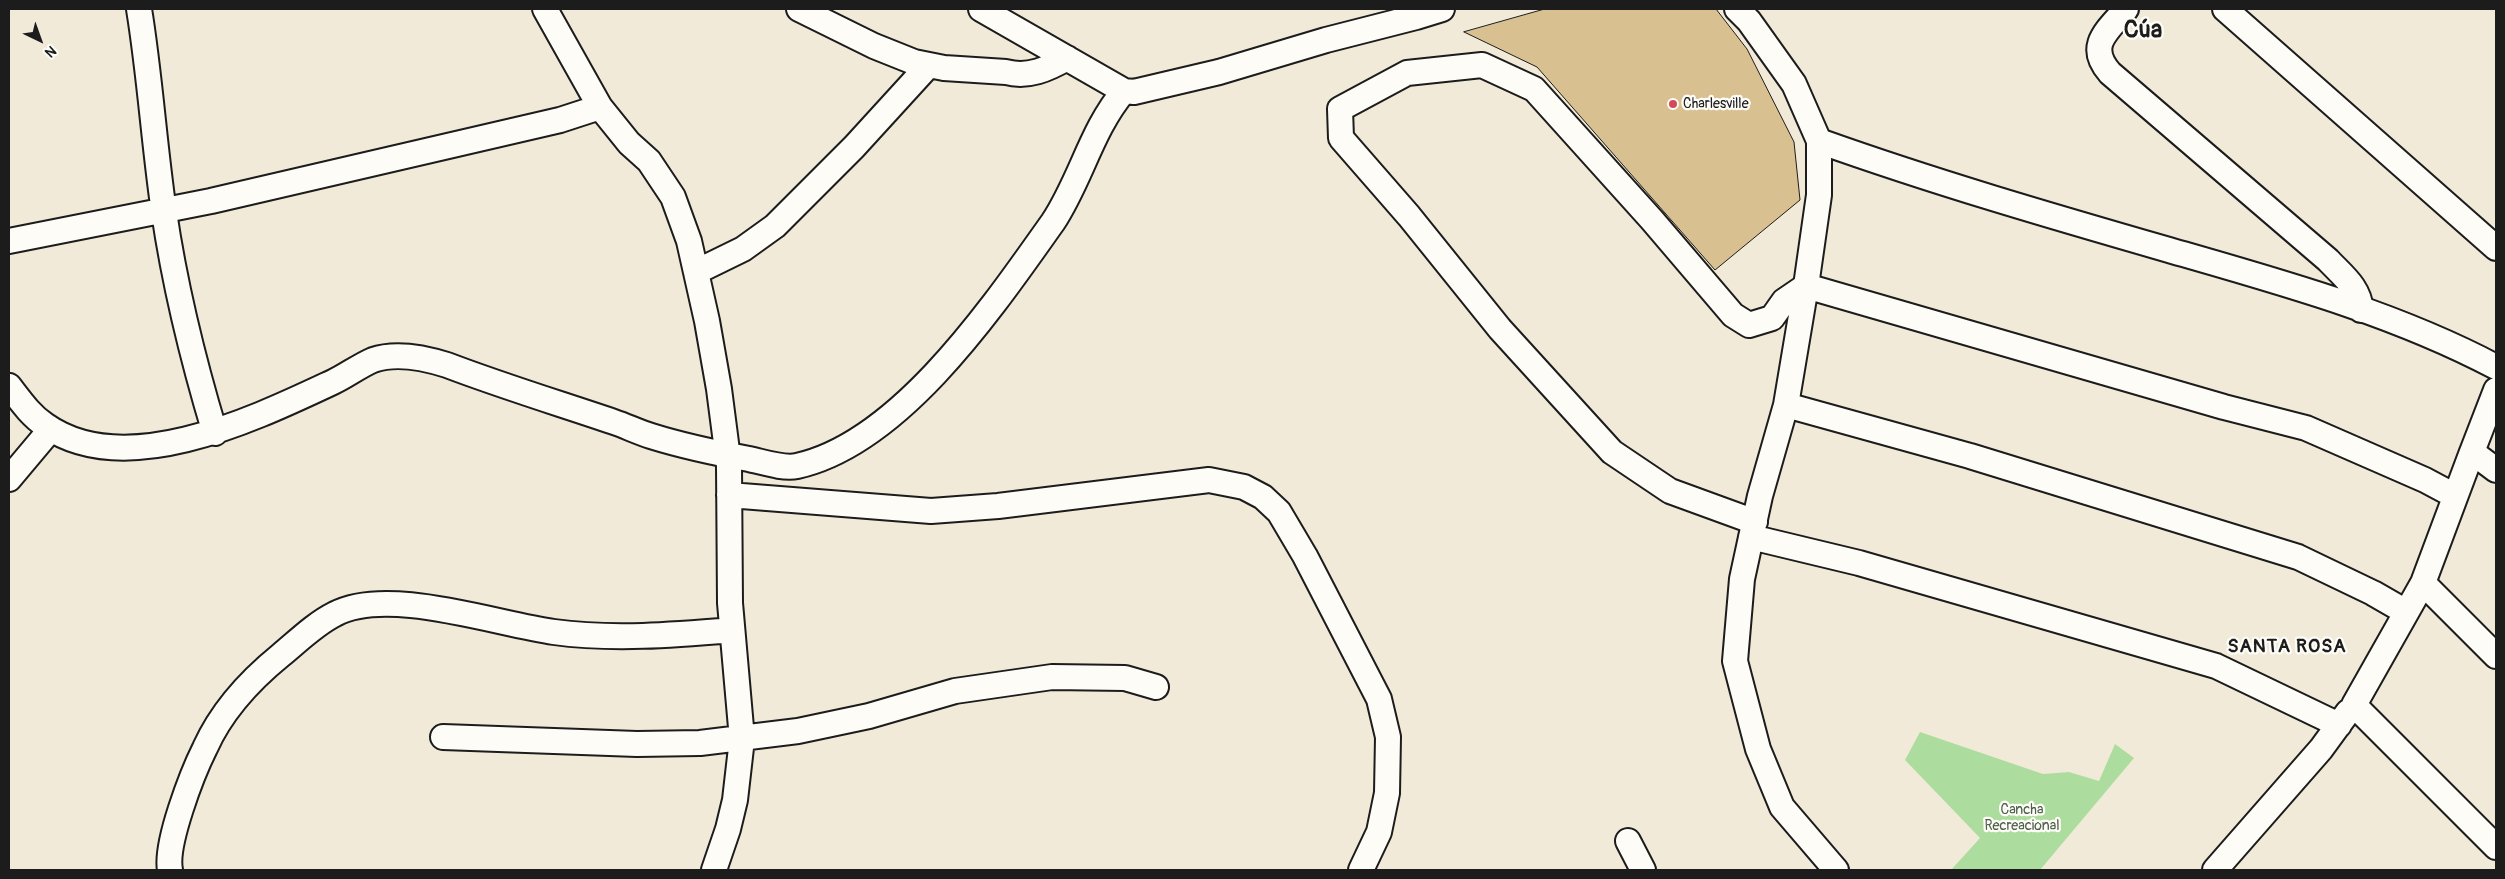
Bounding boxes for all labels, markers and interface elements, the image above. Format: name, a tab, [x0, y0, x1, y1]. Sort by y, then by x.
north arrow	[15, 15, 65, 65]
district label: Cúa	[2124, 17, 2162, 45]
text: N	[41, 42, 60, 61]
place label: Charlesville	[1683, 96, 1749, 112]
marker: Charlesville	[1667, 98, 1679, 110]
district label: SANTA ROSA	[2226, 636, 2348, 658]
park label: Cancha Recreacional	[1985, 802, 2059, 834]

